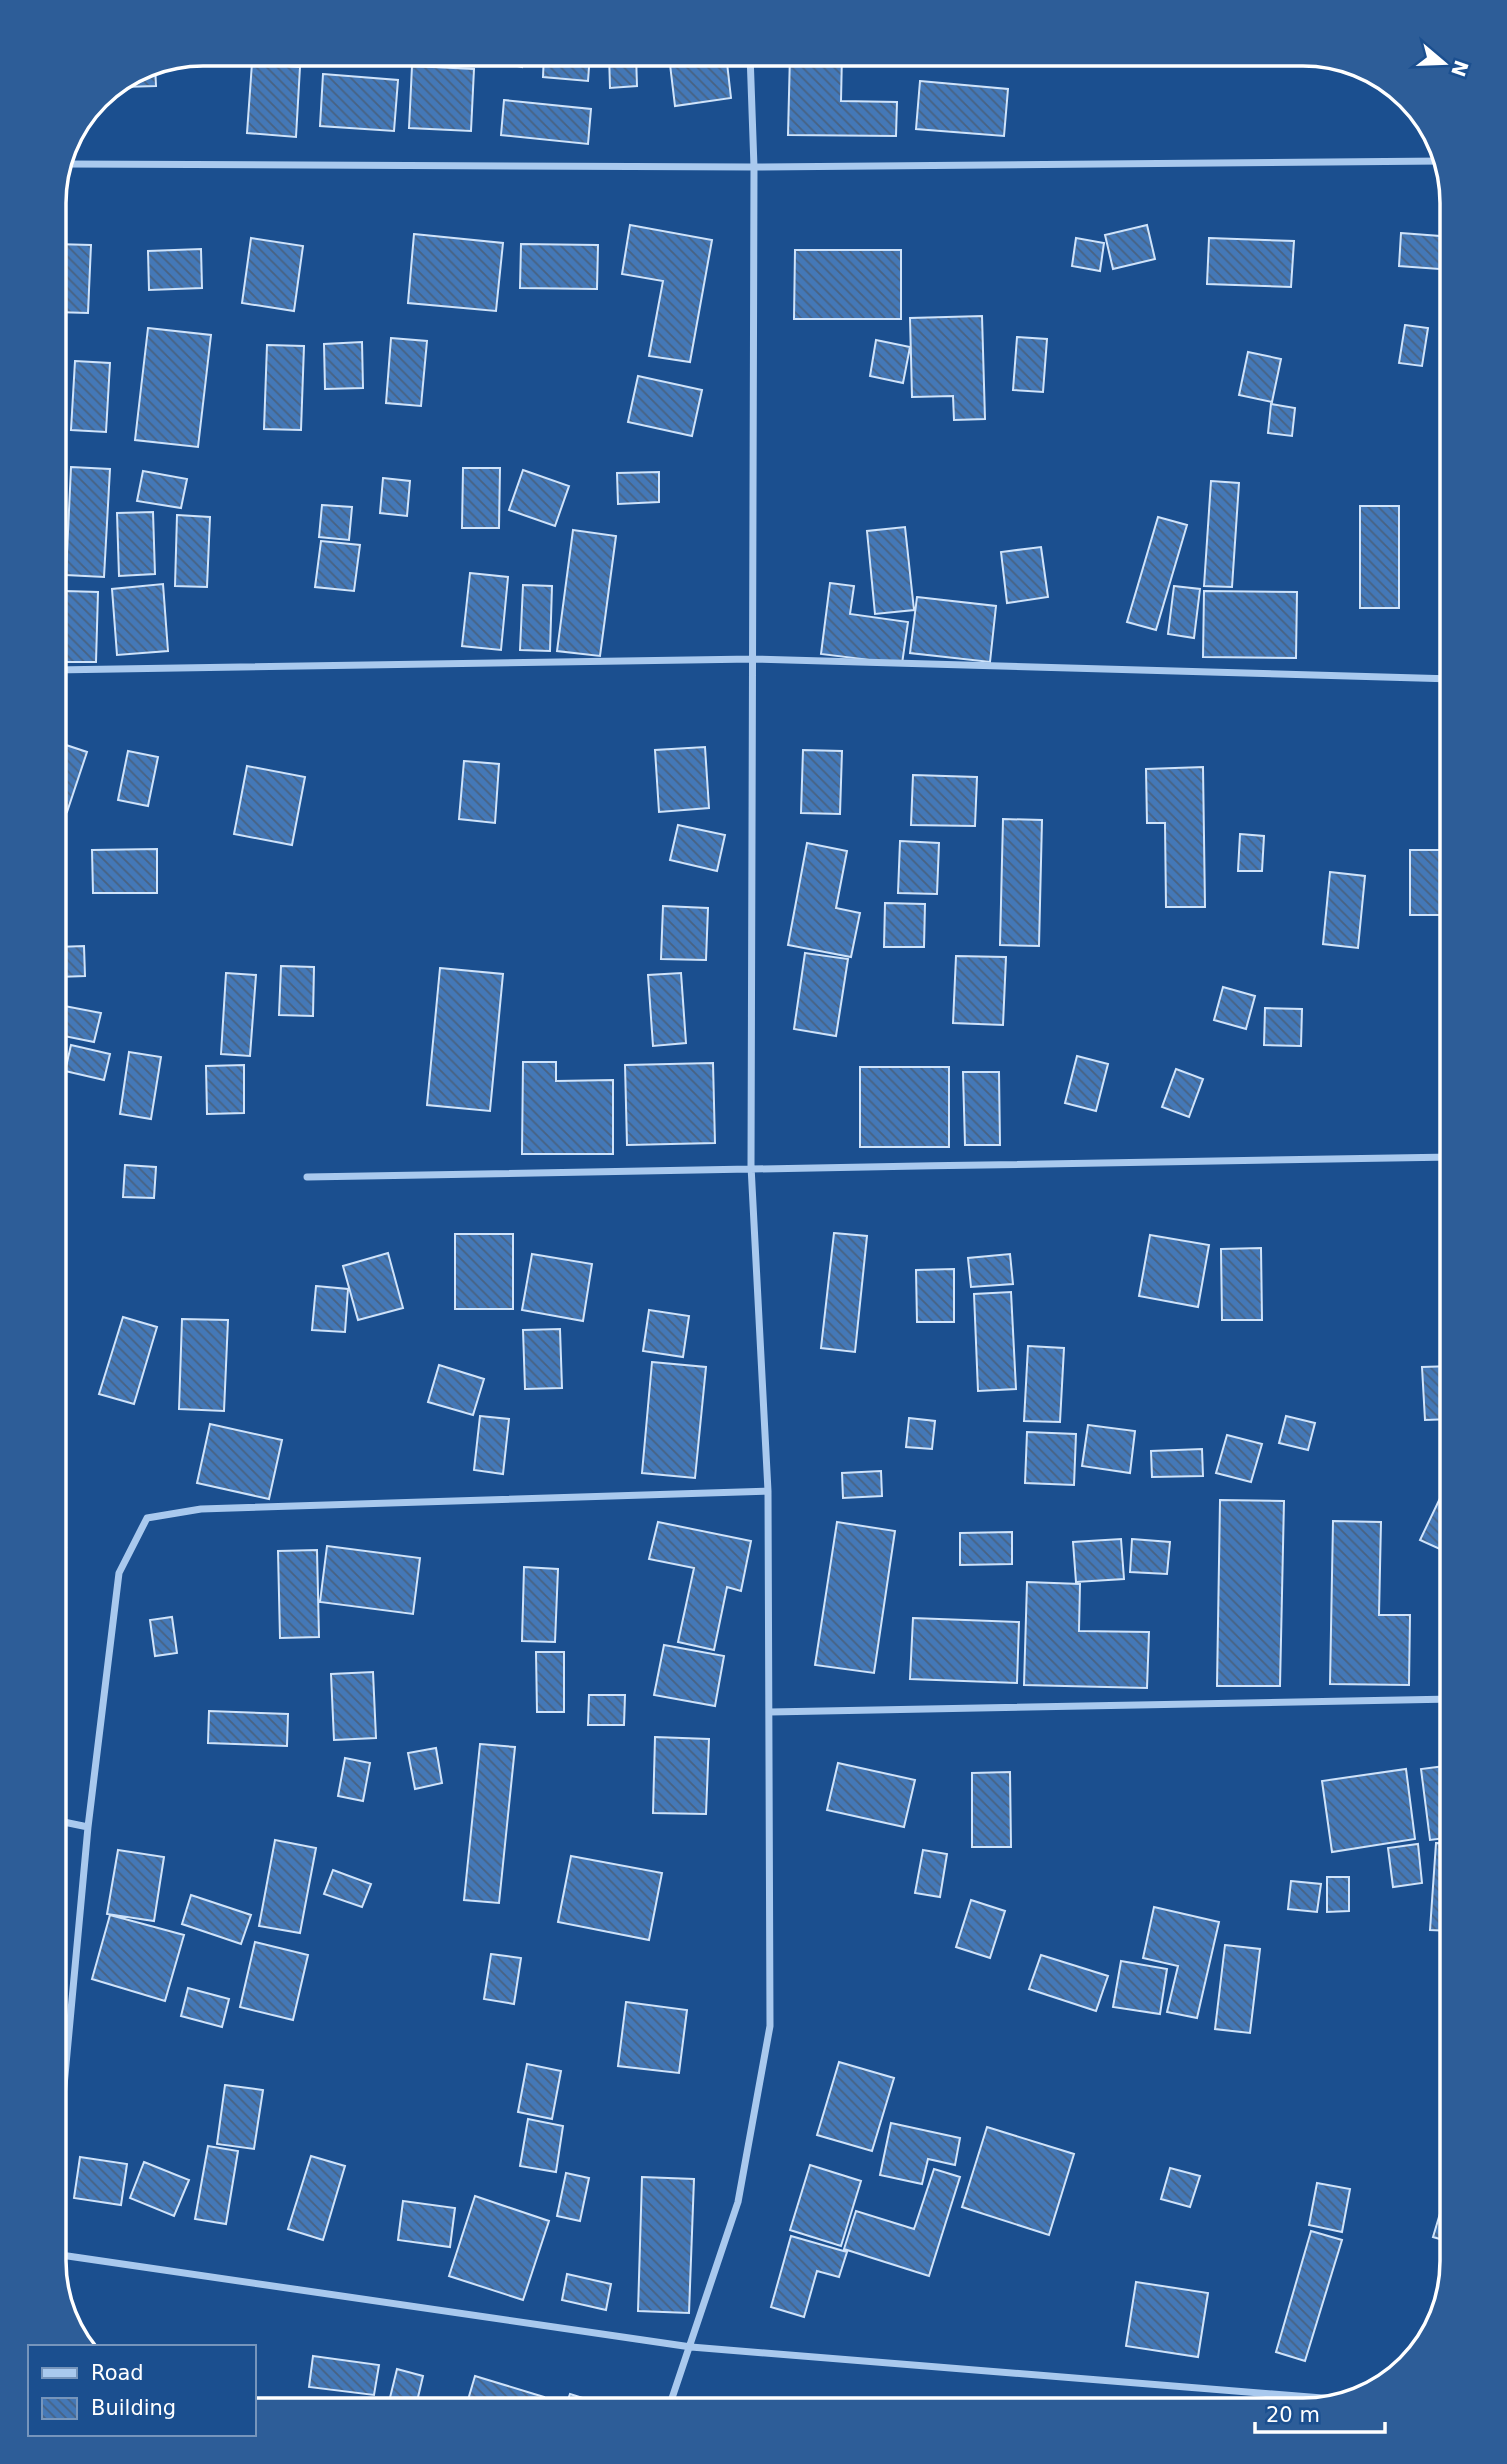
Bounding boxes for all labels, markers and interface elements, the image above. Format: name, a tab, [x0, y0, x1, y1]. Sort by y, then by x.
north arrow	[1409, 28, 1479, 98]
text: N	[1447, 57, 1473, 80]
legend	[28, 2345, 256, 2436]
text: Road	[91, 2361, 144, 2385]
scale bar	[1255, 2390, 1384, 2434]
text: Building	[91, 2396, 176, 2420]
text: 20 m	[1266, 2403, 1320, 2427]

